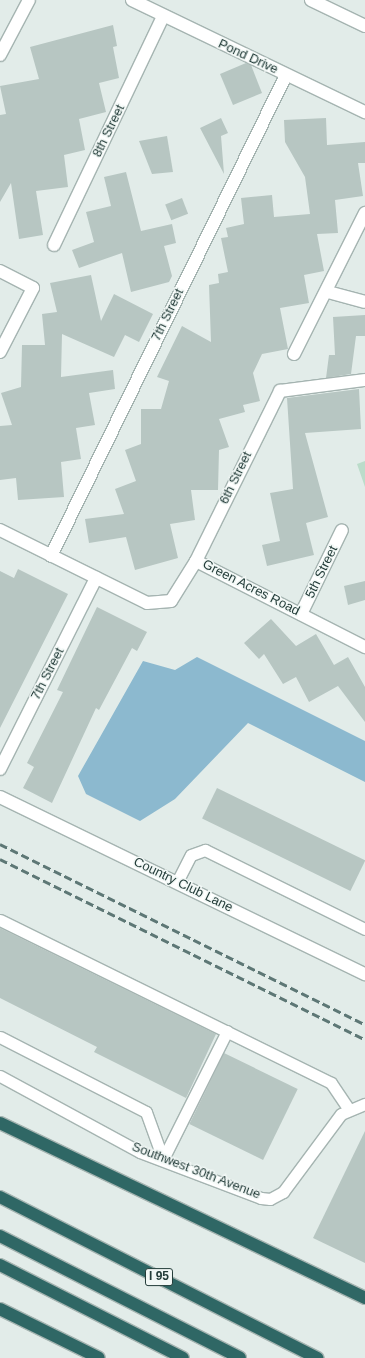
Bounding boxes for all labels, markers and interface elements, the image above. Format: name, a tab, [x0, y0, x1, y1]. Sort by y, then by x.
street label: Pond Drive	[216, 36, 280, 78]
street label: 8th Street	[90, 102, 128, 160]
street label: 7th Street	[149, 286, 187, 344]
street label: 6th Street	[217, 449, 255, 507]
street label: 5th Street	[303, 543, 341, 601]
street label: Green Acres Road	[199, 557, 303, 619]
street label: 7th Street	[28, 645, 68, 703]
street label: Country Club Lane	[131, 854, 235, 916]
street label: Southwest 30th Avenue	[129, 1139, 263, 1203]
road number: I 95	[144, 1267, 174, 1287]

